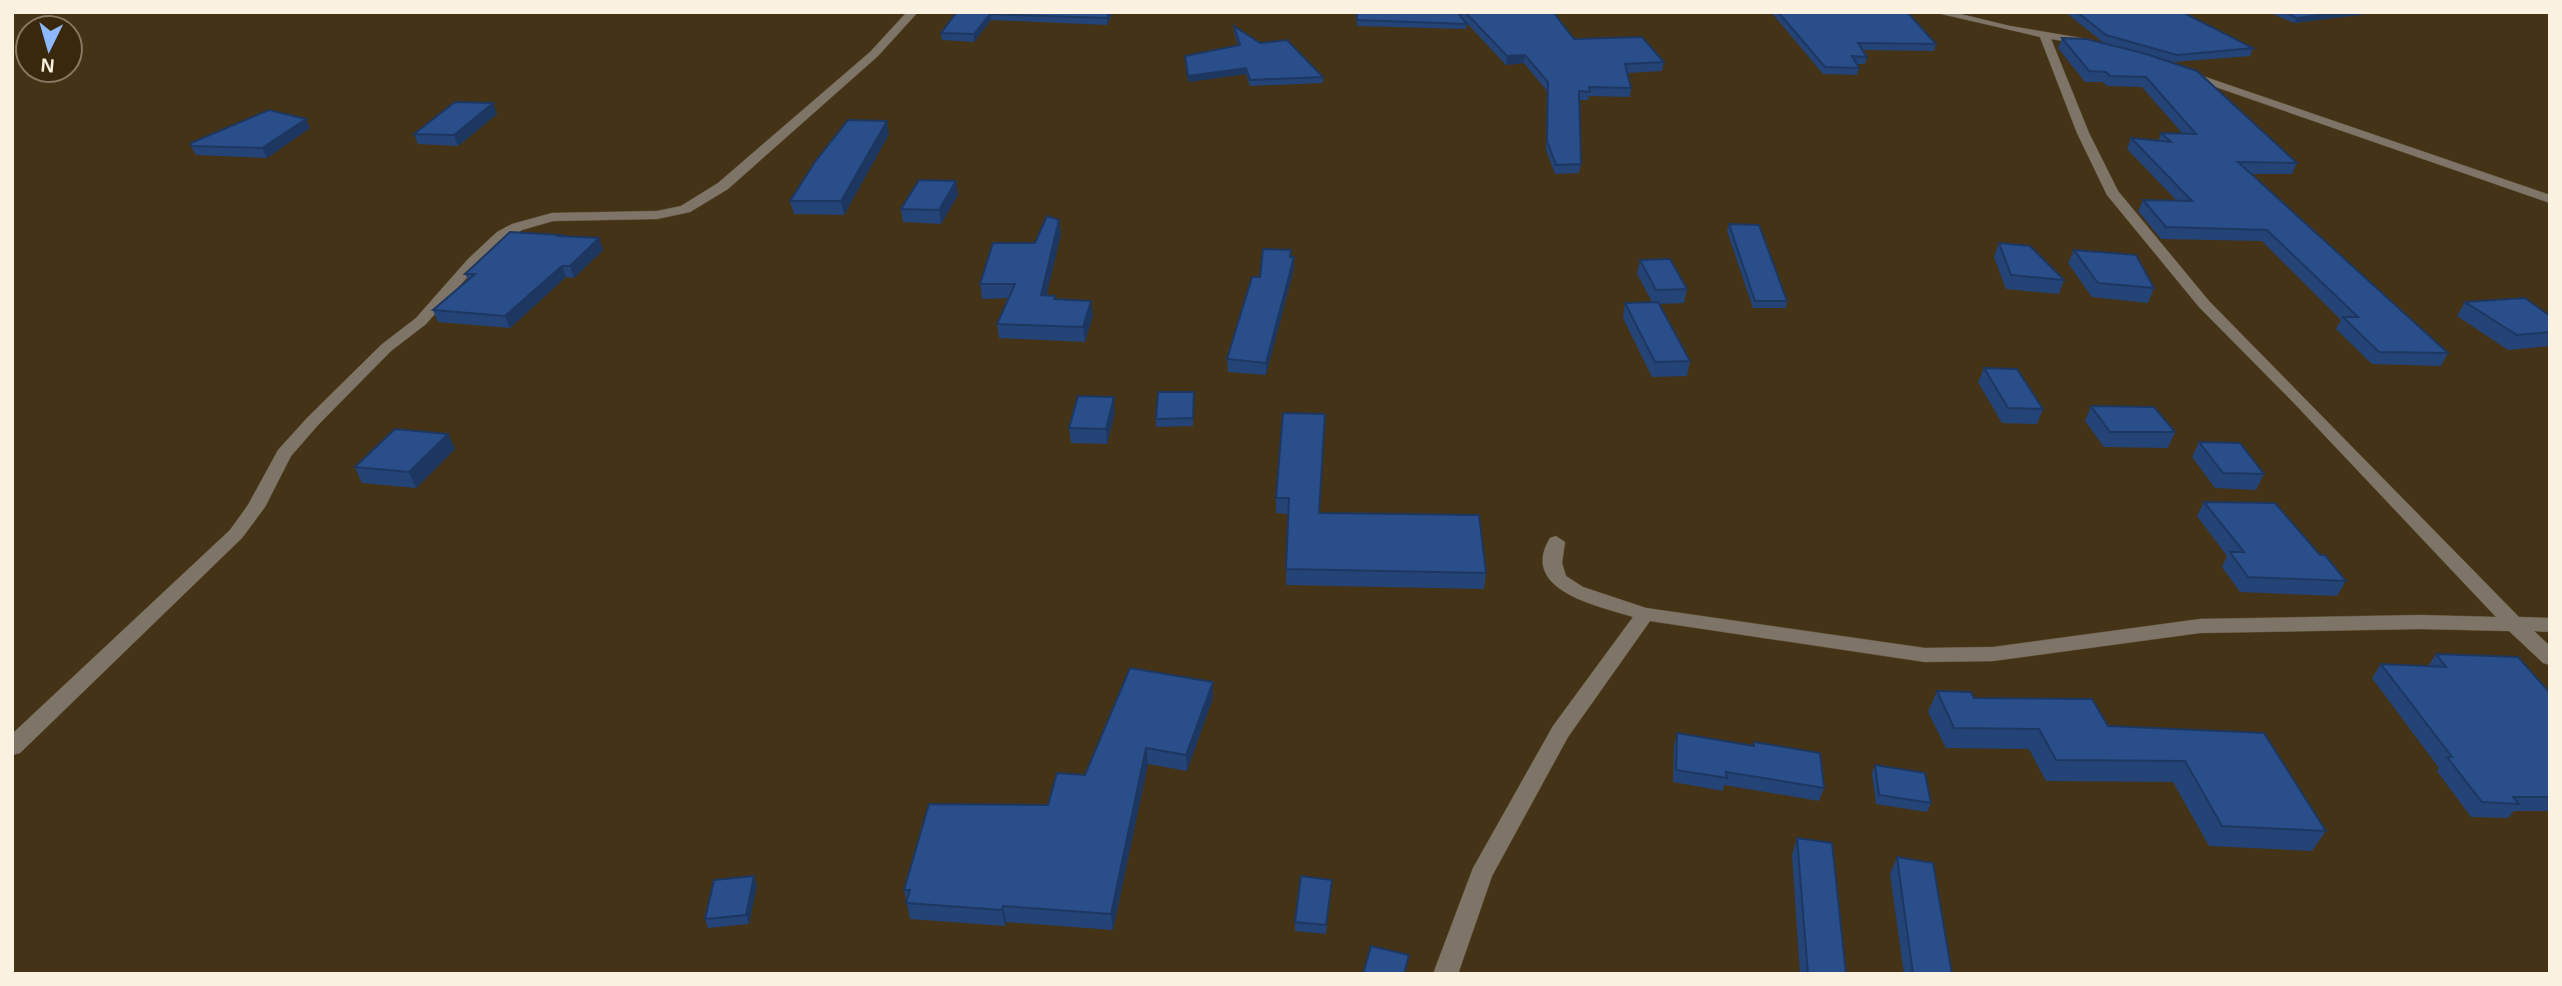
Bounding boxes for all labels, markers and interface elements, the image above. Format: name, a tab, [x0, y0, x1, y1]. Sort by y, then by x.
north arrow	[14, 14, 84, 84]
text: N	[40, 54, 55, 76]

